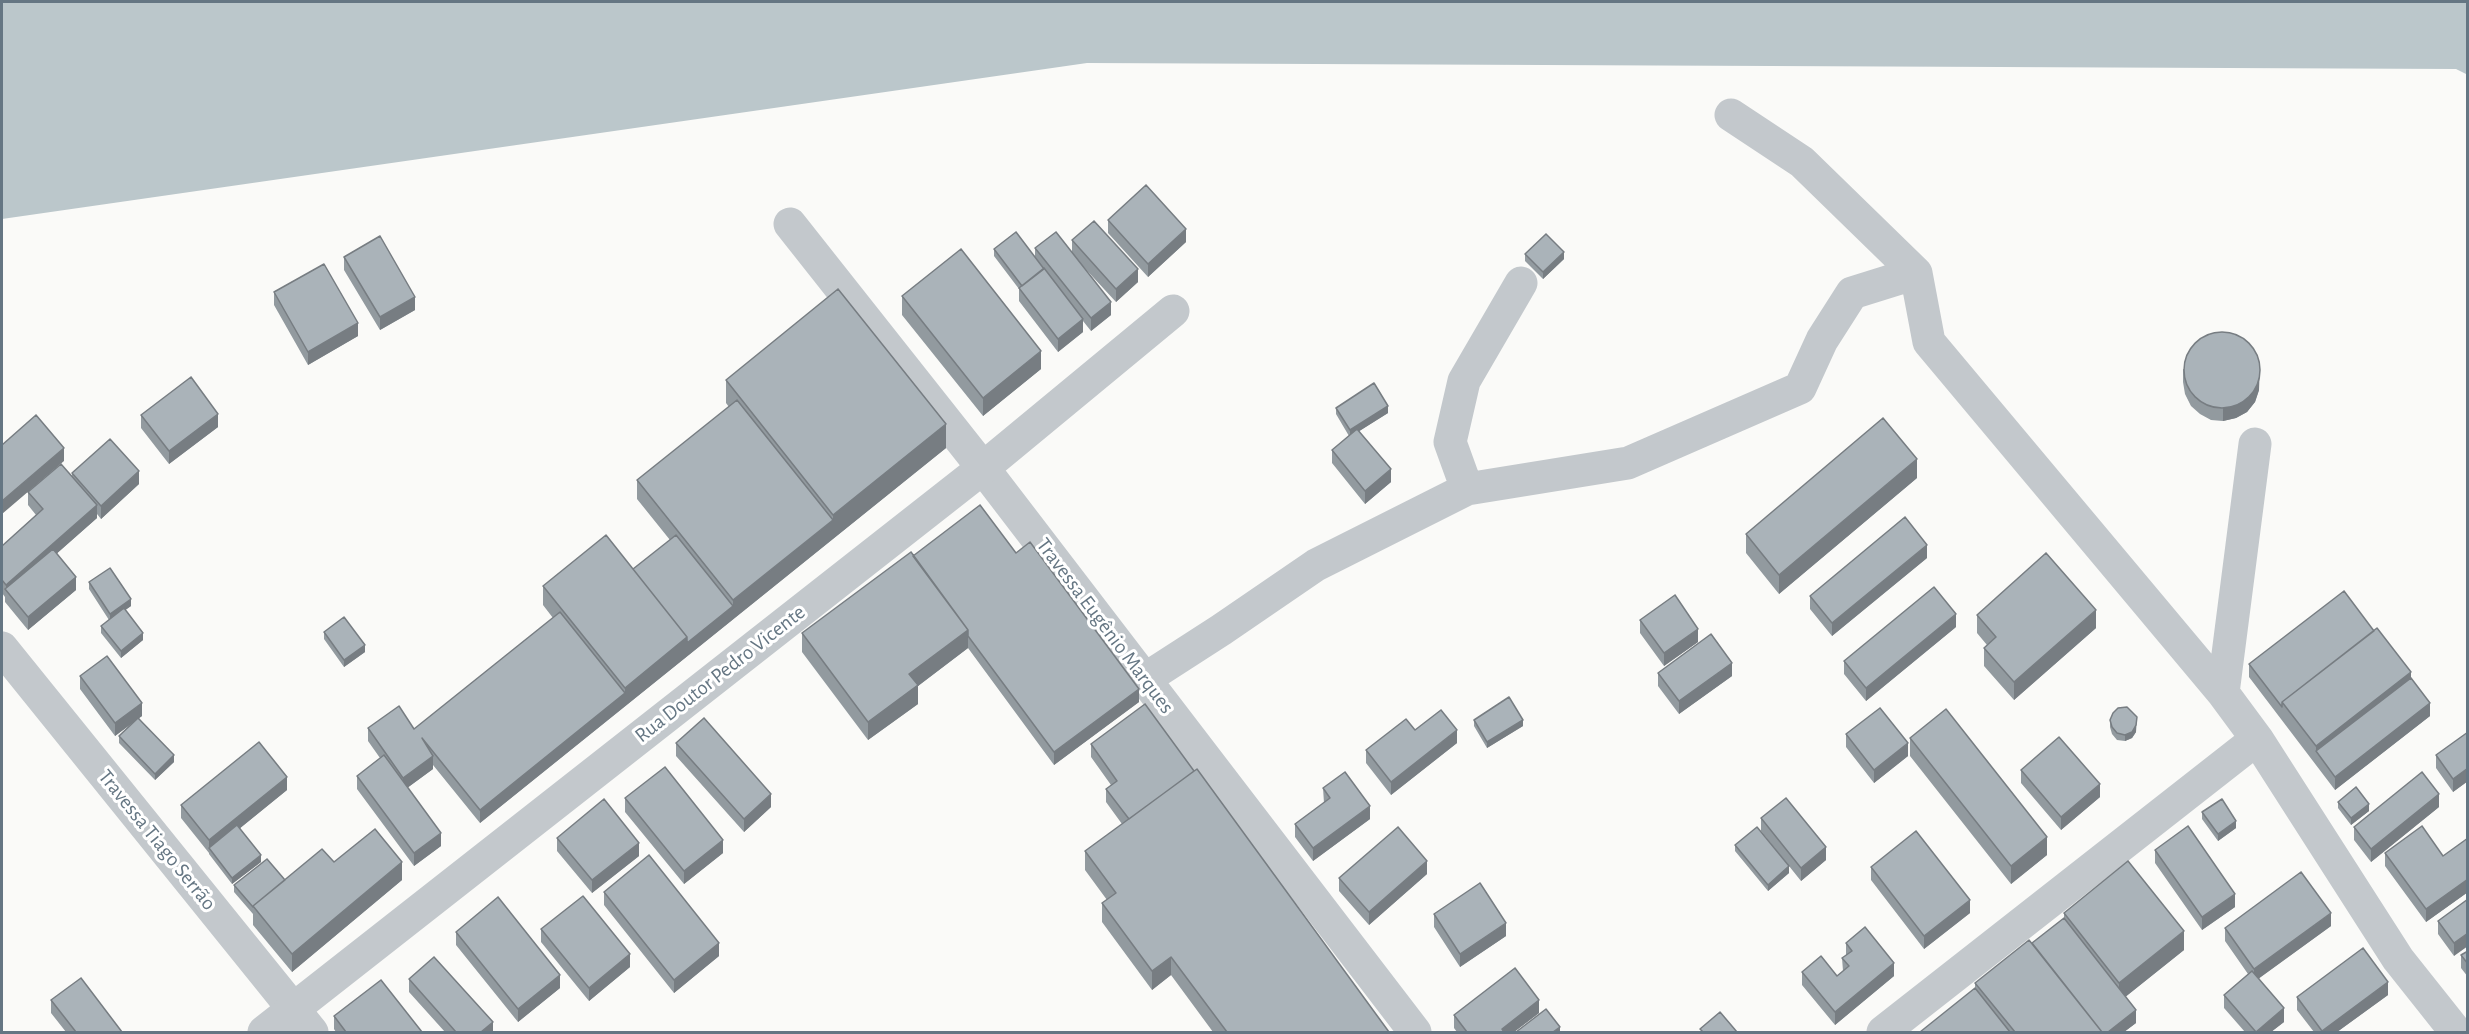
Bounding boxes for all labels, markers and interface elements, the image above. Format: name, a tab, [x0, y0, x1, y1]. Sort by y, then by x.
street label: Travessa Eugênio Marques	[1031, 533, 1179, 719]
street label: Rua Doutor Pedro Vicente	[630, 600, 810, 748]
street label: Travessa Tiago Serrão	[93, 765, 221, 915]

